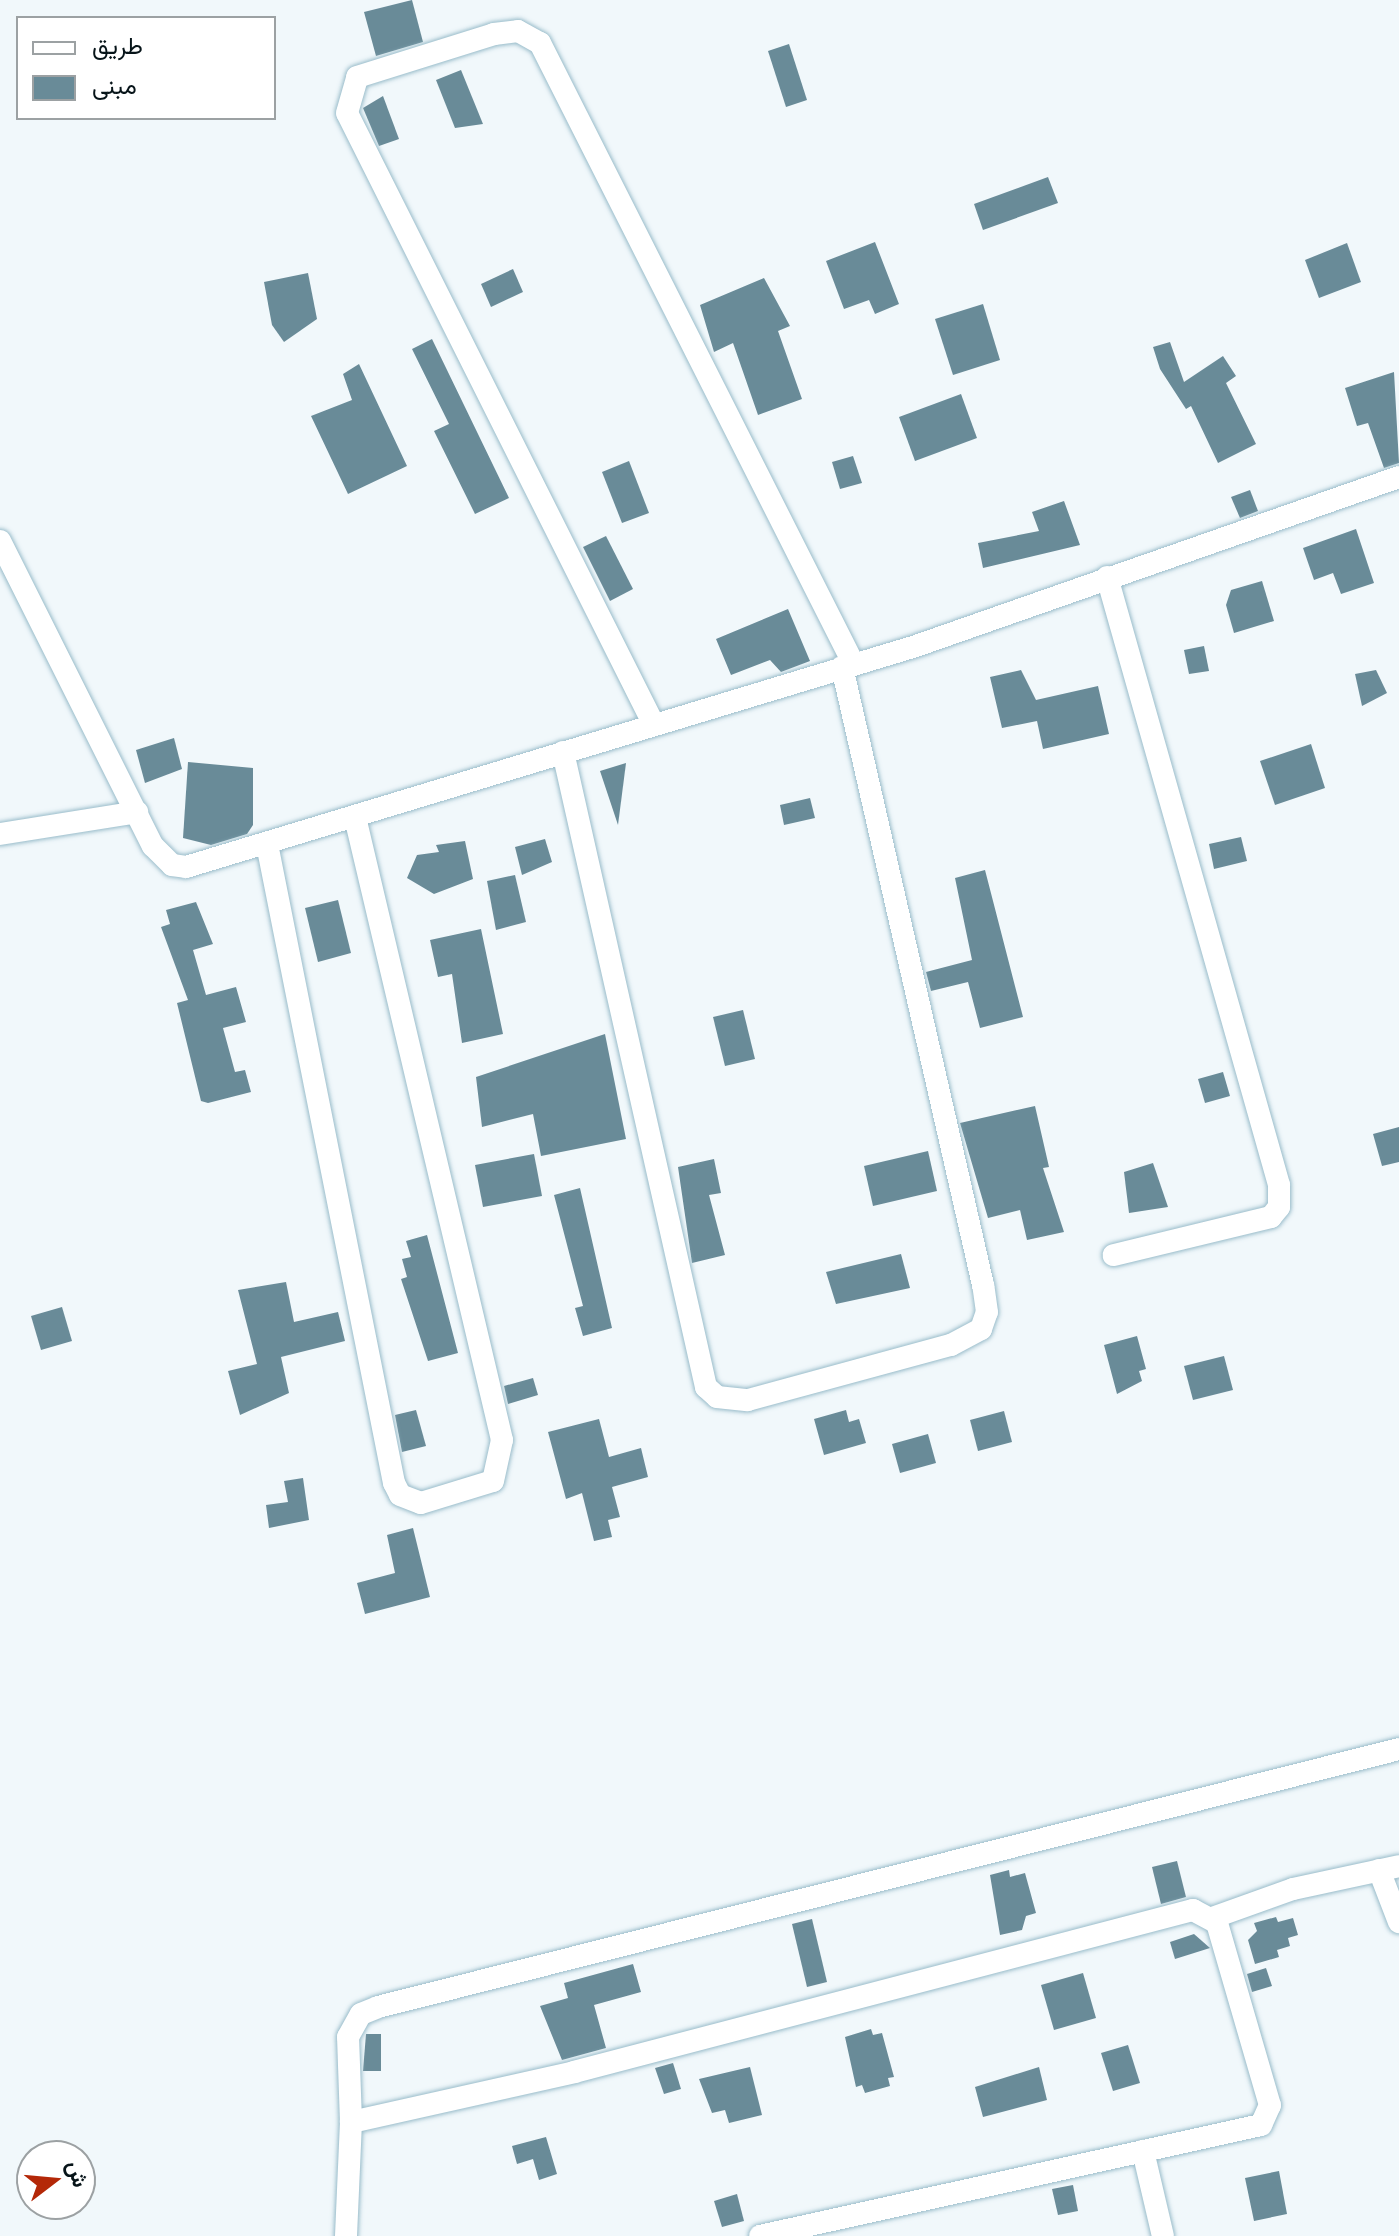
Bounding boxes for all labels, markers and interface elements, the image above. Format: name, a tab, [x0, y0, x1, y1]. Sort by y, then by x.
legend	[16, 16, 276, 120]
text: طريق	[92, 31, 143, 60]
text: مبنى	[92, 71, 137, 100]
north arrow	[16, 2140, 96, 2220]
text: ش	[61, 2157, 94, 2190]

